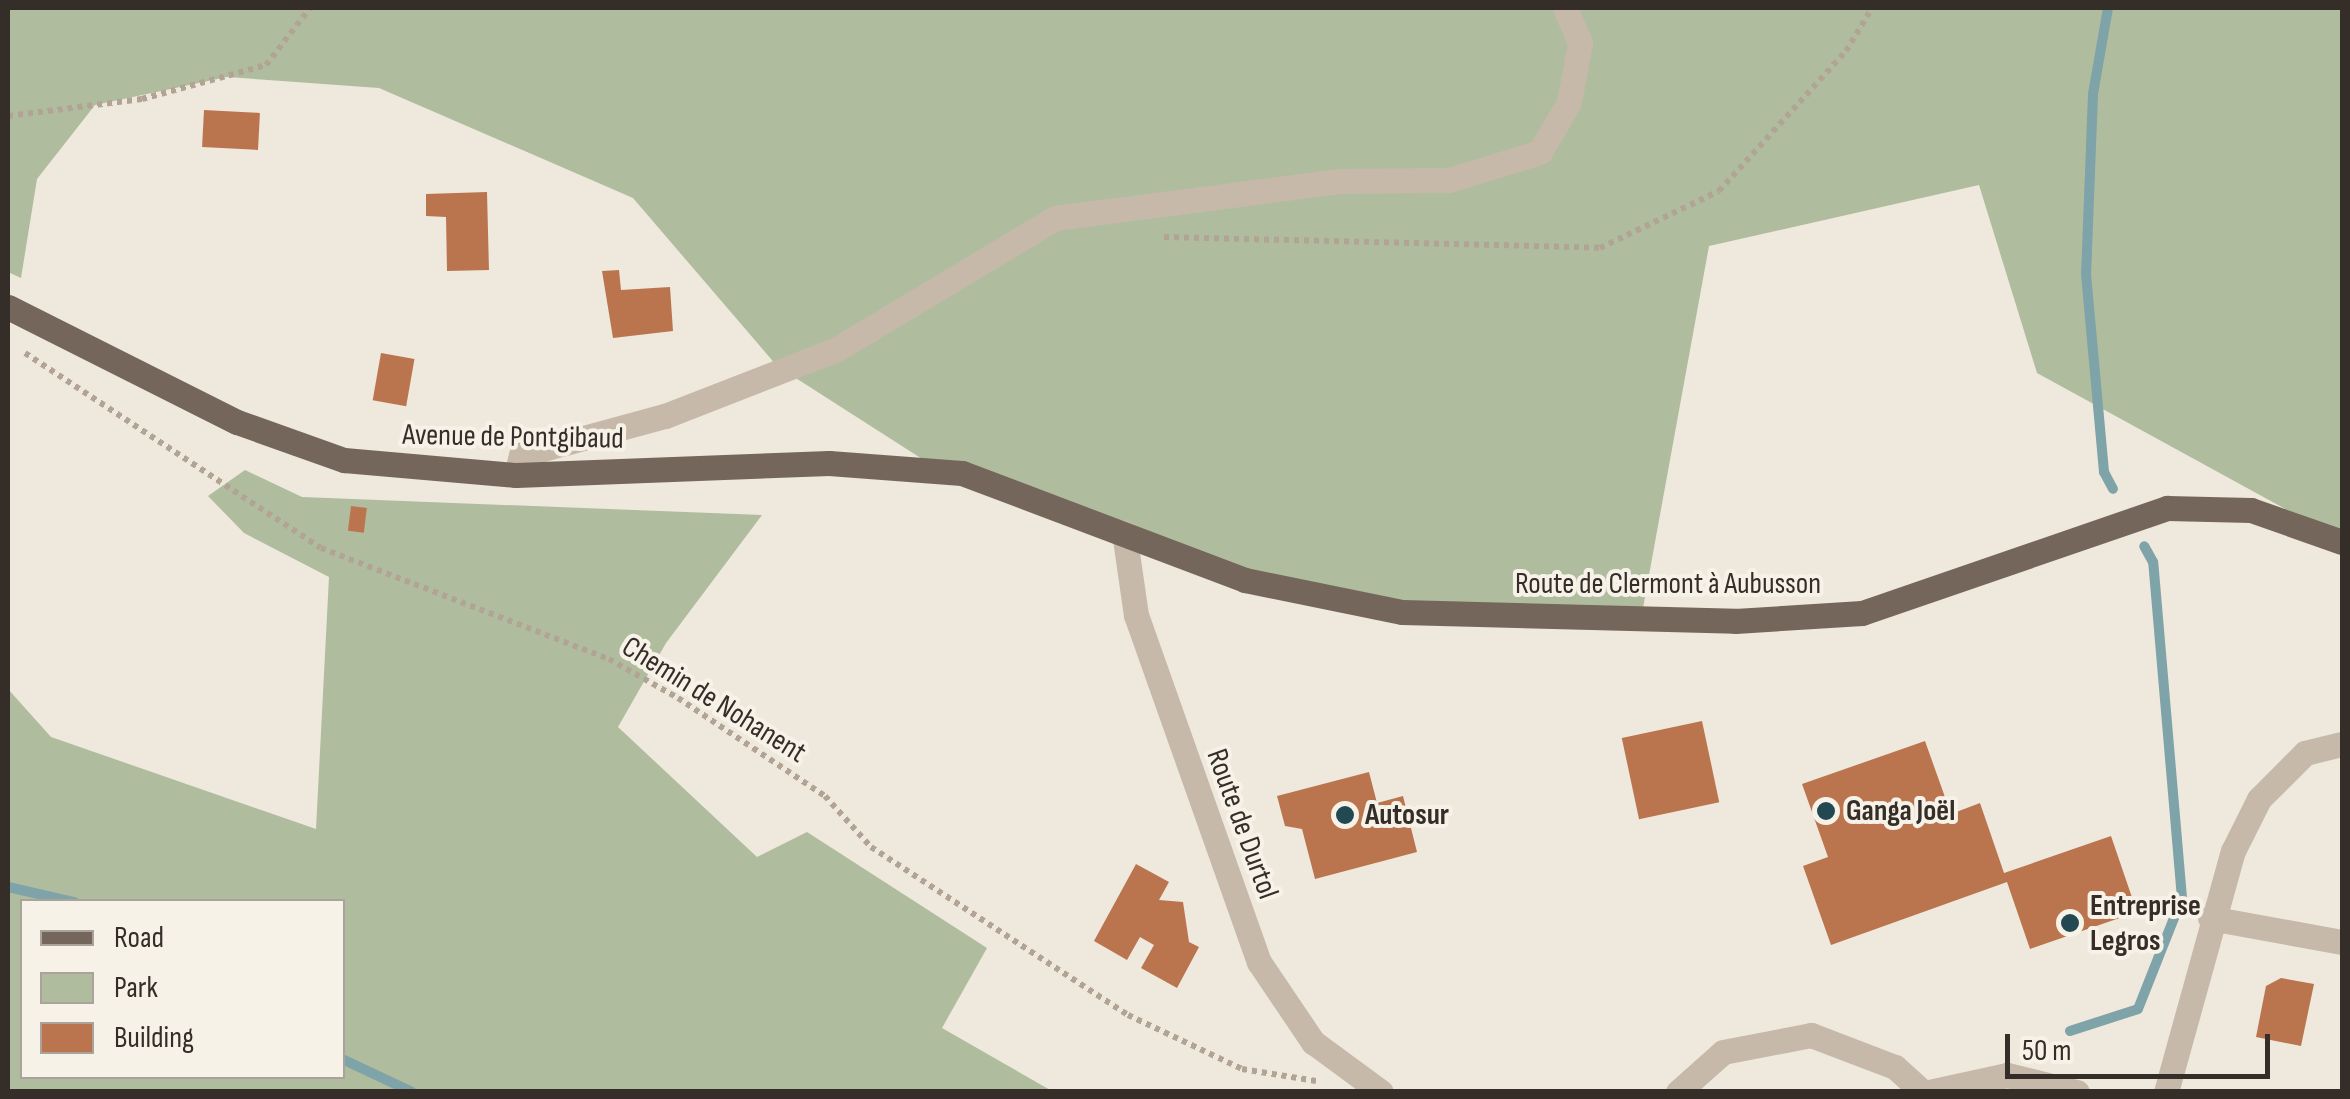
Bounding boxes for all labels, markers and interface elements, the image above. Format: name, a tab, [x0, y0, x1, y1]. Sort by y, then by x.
street label: Avenue de Pontgibaud	[402, 417, 624, 457]
street label: Route de Clermont à Aubusson	[1515, 566, 1821, 602]
street label: Chemin de Nohanent	[615, 629, 813, 771]
street label: Route de Durtol	[1198, 744, 1286, 904]
place label: Ganga Joël	[1846, 793, 1955, 829]
place label: Autosur	[1365, 797, 1449, 833]
marker: Ganga Joël	[1815, 800, 1837, 822]
marker: Autosur	[1334, 804, 1356, 826]
place label: Entreprise Legros	[2090, 888, 2201, 958]
legend	[20, 899, 345, 1079]
marker: Entreprise Legros	[2059, 912, 2081, 934]
text: Road	[114, 920, 164, 956]
text: Park	[114, 970, 158, 1006]
scale bar	[2010, 1014, 2275, 1076]
text: Building	[114, 1020, 194, 1056]
text: 50 m	[2022, 1033, 2071, 1069]

